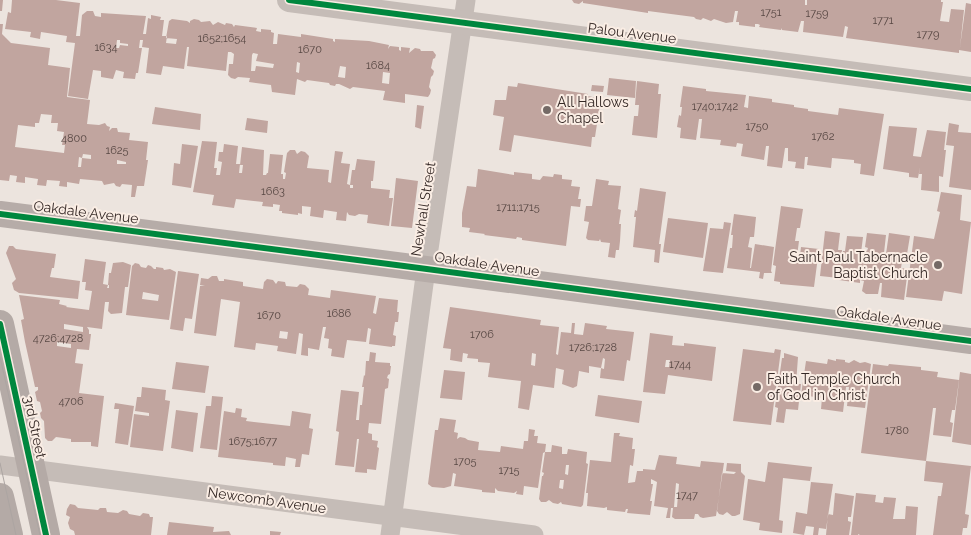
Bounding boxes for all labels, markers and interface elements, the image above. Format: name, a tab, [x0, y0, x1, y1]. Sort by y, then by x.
house number: 1751	[760, 6, 782, 19]
house number: 1759	[806, 7, 828, 20]
house number: 1771	[872, 14, 894, 27]
street label: Palou Avenue	[587, 20, 677, 46]
house number: 1779	[917, 28, 939, 41]
house number: 1652;1654	[198, 32, 246, 45]
house number: 1634	[94, 41, 118, 54]
house number: 1670	[298, 43, 322, 56]
house number: 1684	[366, 59, 390, 72]
place label: All Hallows Chapel	[557, 94, 629, 126]
house number: 1740;1742	[692, 100, 739, 113]
marker: All Hallows Chapel	[541, 104, 553, 116]
house number: 1750	[745, 120, 769, 133]
house number: 1762	[812, 130, 835, 143]
house number: 4800	[61, 132, 87, 145]
house number: 1625	[105, 144, 129, 157]
street label: Newhall Street	[408, 160, 438, 257]
house number: 1663	[261, 185, 285, 198]
street label: Oakdale Avenue	[33, 198, 139, 226]
house number: 1711;1715	[496, 201, 540, 214]
street label: Oakdale Avenue	[434, 249, 540, 279]
place label: Saint Paul Tabernacle Baptist Church	[789, 249, 928, 281]
marker: Saint Paul Tabernacle Baptist Church	[932, 259, 944, 271]
street label: Oakdale Avenue	[836, 303, 942, 333]
house number: 1686	[327, 307, 352, 320]
house number: 1670	[257, 309, 281, 322]
house number: 1706	[470, 328, 494, 341]
house number: 4726;4728	[33, 332, 83, 345]
house number: 1726;1728	[569, 341, 617, 354]
house number: 1744	[669, 358, 691, 371]
place label: Faith Temple Church of God in Christ	[767, 371, 900, 403]
marker: Faith Temple Church of God in Christ	[751, 381, 763, 393]
street label: 3rd Street	[21, 394, 49, 460]
house number: 4706	[58, 395, 84, 408]
house number: 1780	[885, 424, 909, 437]
house number: 1675;1677	[229, 435, 277, 448]
house number: 1705	[453, 455, 477, 468]
house number: 1715	[498, 464, 520, 477]
street label: Newcomb Avenue	[207, 484, 327, 516]
house number: 1747	[676, 489, 698, 502]

